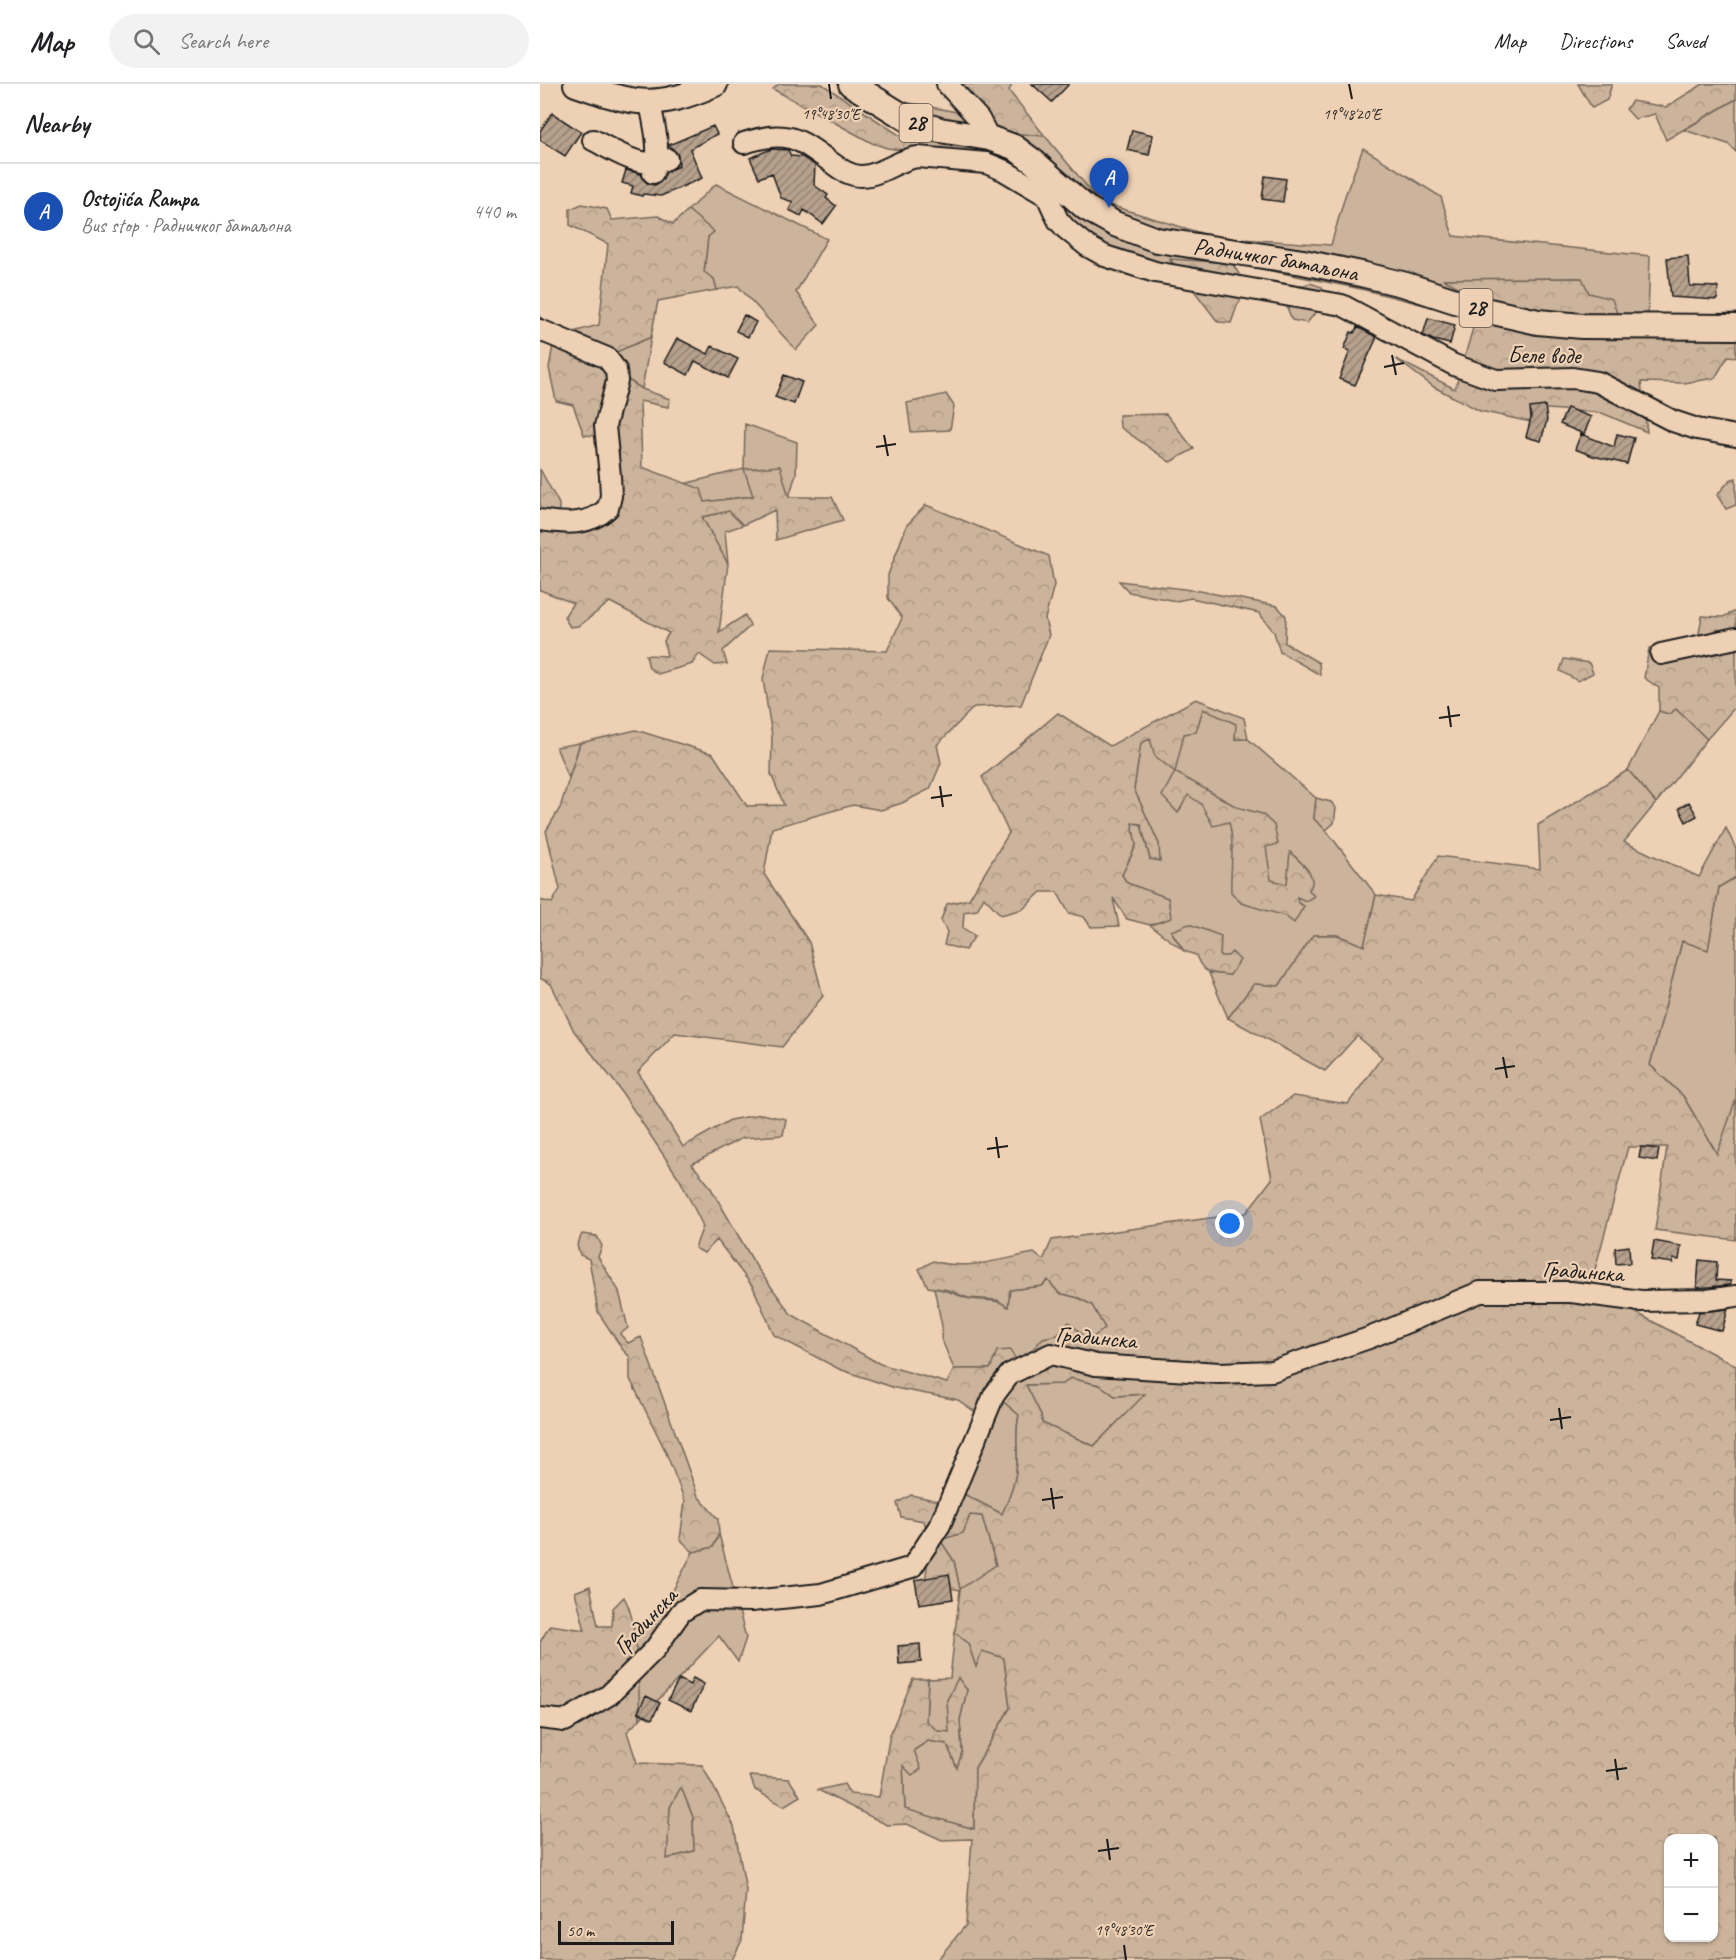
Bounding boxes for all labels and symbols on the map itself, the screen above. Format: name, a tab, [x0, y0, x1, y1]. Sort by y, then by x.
road number: 28	[900, 104, 932, 142]
text: 19°48'30"E	[802, 105, 862, 124]
text: 19°48'20"E	[1323, 105, 1383, 124]
pin: A	[1090, 158, 1128, 208]
street label: Радничког батаљона	[1192, 231, 1362, 288]
road number: 28	[1460, 289, 1492, 327]
street label: Беле воде	[1507, 339, 1583, 371]
your location	[1215, 1209, 1244, 1238]
street label: Градинска	[1541, 1253, 1627, 1289]
street label: Градинска	[1054, 1319, 1140, 1356]
street label: Градинска	[606, 1580, 685, 1661]
scale bar	[558, 1918, 674, 1946]
text: 19°48'30"E	[1095, 1921, 1155, 1940]

